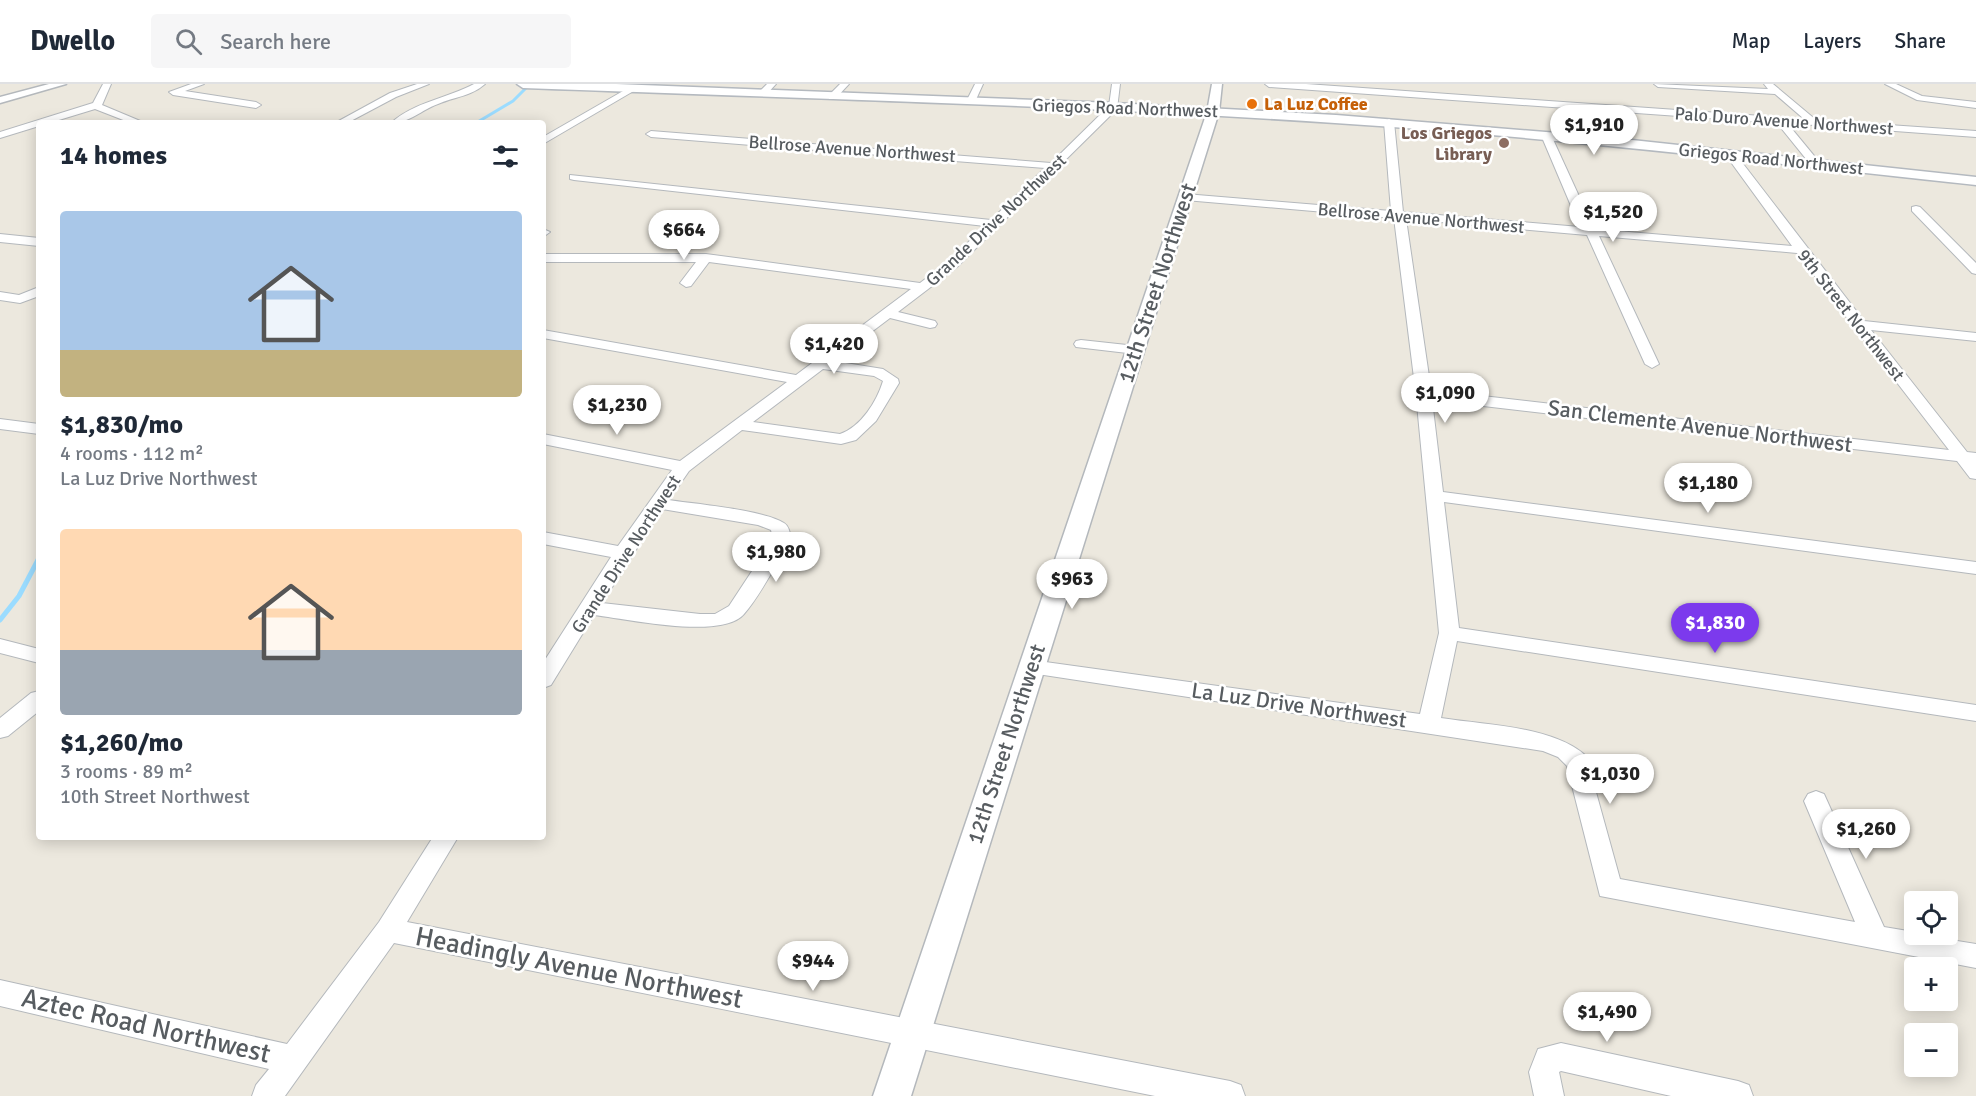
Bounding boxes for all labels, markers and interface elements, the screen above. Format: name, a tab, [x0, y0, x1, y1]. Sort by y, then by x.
search box	[151, 14, 571, 68]
text: Dwello	[30, 24, 115, 58]
icon: search	[172, 25, 205, 58]
text: Search here	[220, 28, 331, 55]
text: Map	[1732, 28, 1770, 54]
text: Layers	[1803, 28, 1861, 54]
text: Share	[1894, 28, 1946, 54]
place label: La Luz Coffee	[1264, 93, 1368, 115]
street label: Griegos Road Northwest	[1032, 94, 1218, 122]
marker: La Luz Coffee	[1245, 97, 1259, 111]
street label: Palo Duro Avenue Northwest	[1674, 102, 1894, 140]
pin: $1,910	[1545, 105, 1643, 156]
text: $1,910	[1564, 112, 1624, 137]
place label: Los Griegos Library	[1401, 122, 1492, 165]
street label: Bellrose Avenue Northwest	[748, 131, 956, 167]
marker: Los Griegos Library	[1497, 136, 1511, 150]
street label: Griegos Road Northwest	[1677, 138, 1865, 180]
text: 14 homes	[60, 140, 167, 172]
icon: filters	[489, 140, 522, 173]
street label: Grande Drive Northwest	[921, 149, 1071, 291]
street label: 12th Street Northwest	[1112, 179, 1202, 386]
pin: $1,520	[1564, 192, 1662, 243]
street label: Bellrose Avenue Northwest	[1317, 198, 1525, 238]
text: $1,520	[1583, 199, 1643, 224]
pin: $664	[648, 210, 720, 261]
text: $664	[662, 217, 706, 242]
street label: 9th Street Northwest	[1793, 245, 1909, 385]
icon: home	[237, 250, 345, 358]
pin: $1,420	[785, 324, 883, 375]
text: $1,420	[804, 331, 864, 356]
pin: $1,090	[1396, 373, 1494, 424]
text: $1,090	[1415, 380, 1475, 405]
pin: $1,230	[568, 385, 666, 436]
text: $1,230	[587, 392, 647, 417]
street label: San Clemente Avenue Northwest	[1546, 394, 1854, 458]
text: $1,830/mo	[60, 409, 183, 441]
text: 4 rooms · 112 m²	[60, 441, 204, 466]
pin: $1,180	[1659, 463, 1757, 514]
text: La Luz Drive Northwest	[60, 466, 257, 491]
text: $1,180	[1678, 470, 1738, 495]
street label: Grande Drive Northwest	[567, 471, 685, 637]
pin: $1,980	[727, 532, 825, 583]
text: $1,980	[746, 539, 806, 564]
pin: $963	[1036, 559, 1108, 610]
text: $963	[1050, 566, 1094, 591]
icon: home	[237, 568, 345, 676]
pin: $1,830	[1666, 603, 1764, 654]
text: $1,830	[1685, 610, 1745, 635]
street label: 12th Street Northwest	[961, 640, 1051, 847]
street label: La Luz Drive Northwest	[1190, 677, 1409, 734]
text: $1,260/mo	[60, 727, 183, 759]
pin: $1,030	[1561, 754, 1659, 805]
text: 3 rooms · 89 m²	[60, 759, 193, 784]
text: $1,030	[1580, 761, 1640, 786]
text: 10th Street Northwest	[60, 784, 250, 809]
pin: $1,260	[1817, 809, 1915, 860]
text: $1,260	[1836, 816, 1896, 841]
map controls	[1904, 891, 1958, 1077]
button: locate	[1904, 891, 1958, 945]
street label: Headingly Avenue Northwest	[412, 920, 746, 1016]
pin: $944	[777, 941, 849, 992]
text: $944	[791, 948, 835, 973]
button: +	[1904, 957, 1958, 1011]
street label: Aztec Road Northwest	[18, 981, 274, 1071]
pin: $1,490	[1558, 992, 1656, 1043]
text: $1,490	[1577, 999, 1637, 1024]
button: −	[1904, 1023, 1958, 1077]

